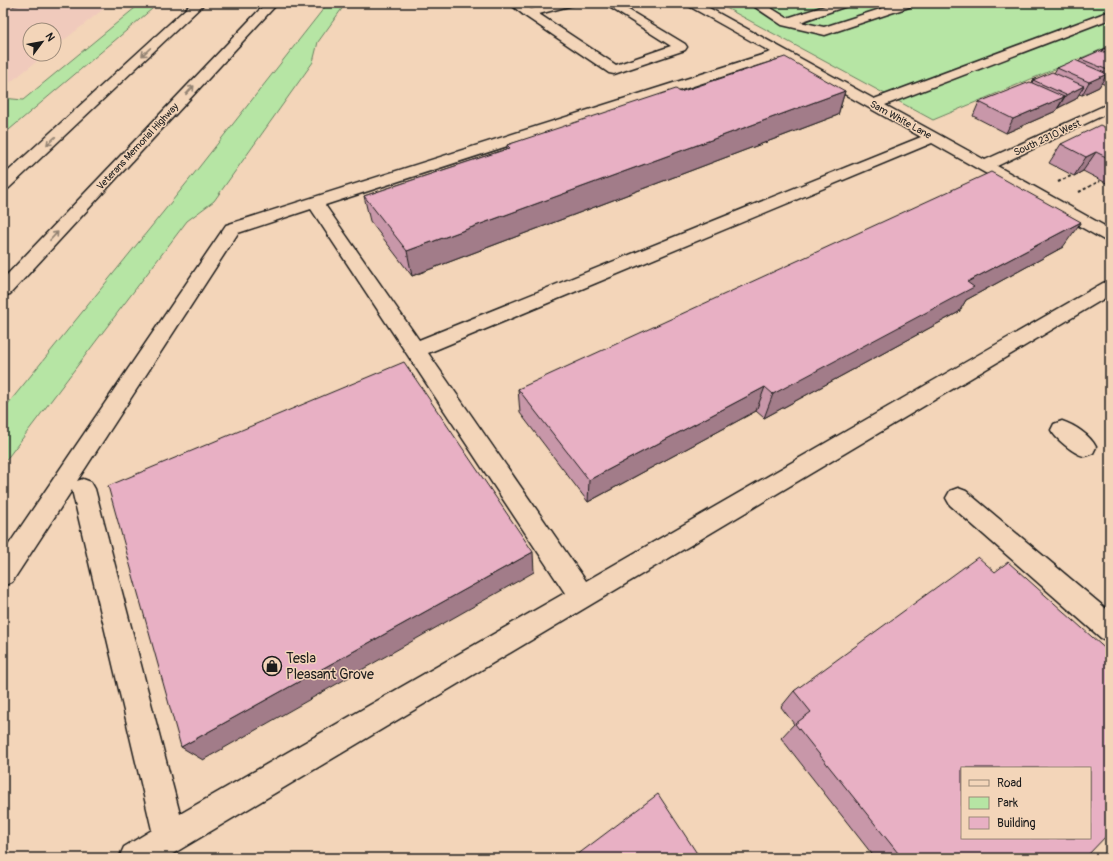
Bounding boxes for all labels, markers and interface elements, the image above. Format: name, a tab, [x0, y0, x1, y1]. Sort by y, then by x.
north arrow	[22, 22, 62, 62]
text: N	[43, 30, 58, 44]
one-way arrow	[141, 48, 151, 57]
one-way arrow	[186, 85, 195, 95]
street label: Sam White Lane	[868, 98, 933, 142]
street label: Veterans Memorial Highway	[94, 100, 182, 193]
street label: South 2310 West	[1012, 117, 1084, 159]
one-way arrow	[46, 136, 56, 145]
one-way arrow	[49, 231, 59, 241]
place label: Tesla Pleasant Grove	[286, 650, 374, 683]
shop icon: Tesla Pleasant Grove	[261, 655, 283, 677]
legend	[961, 767, 1091, 839]
text: Road	[997, 776, 1022, 791]
text: Park	[997, 796, 1018, 811]
text: Building	[997, 816, 1036, 831]

